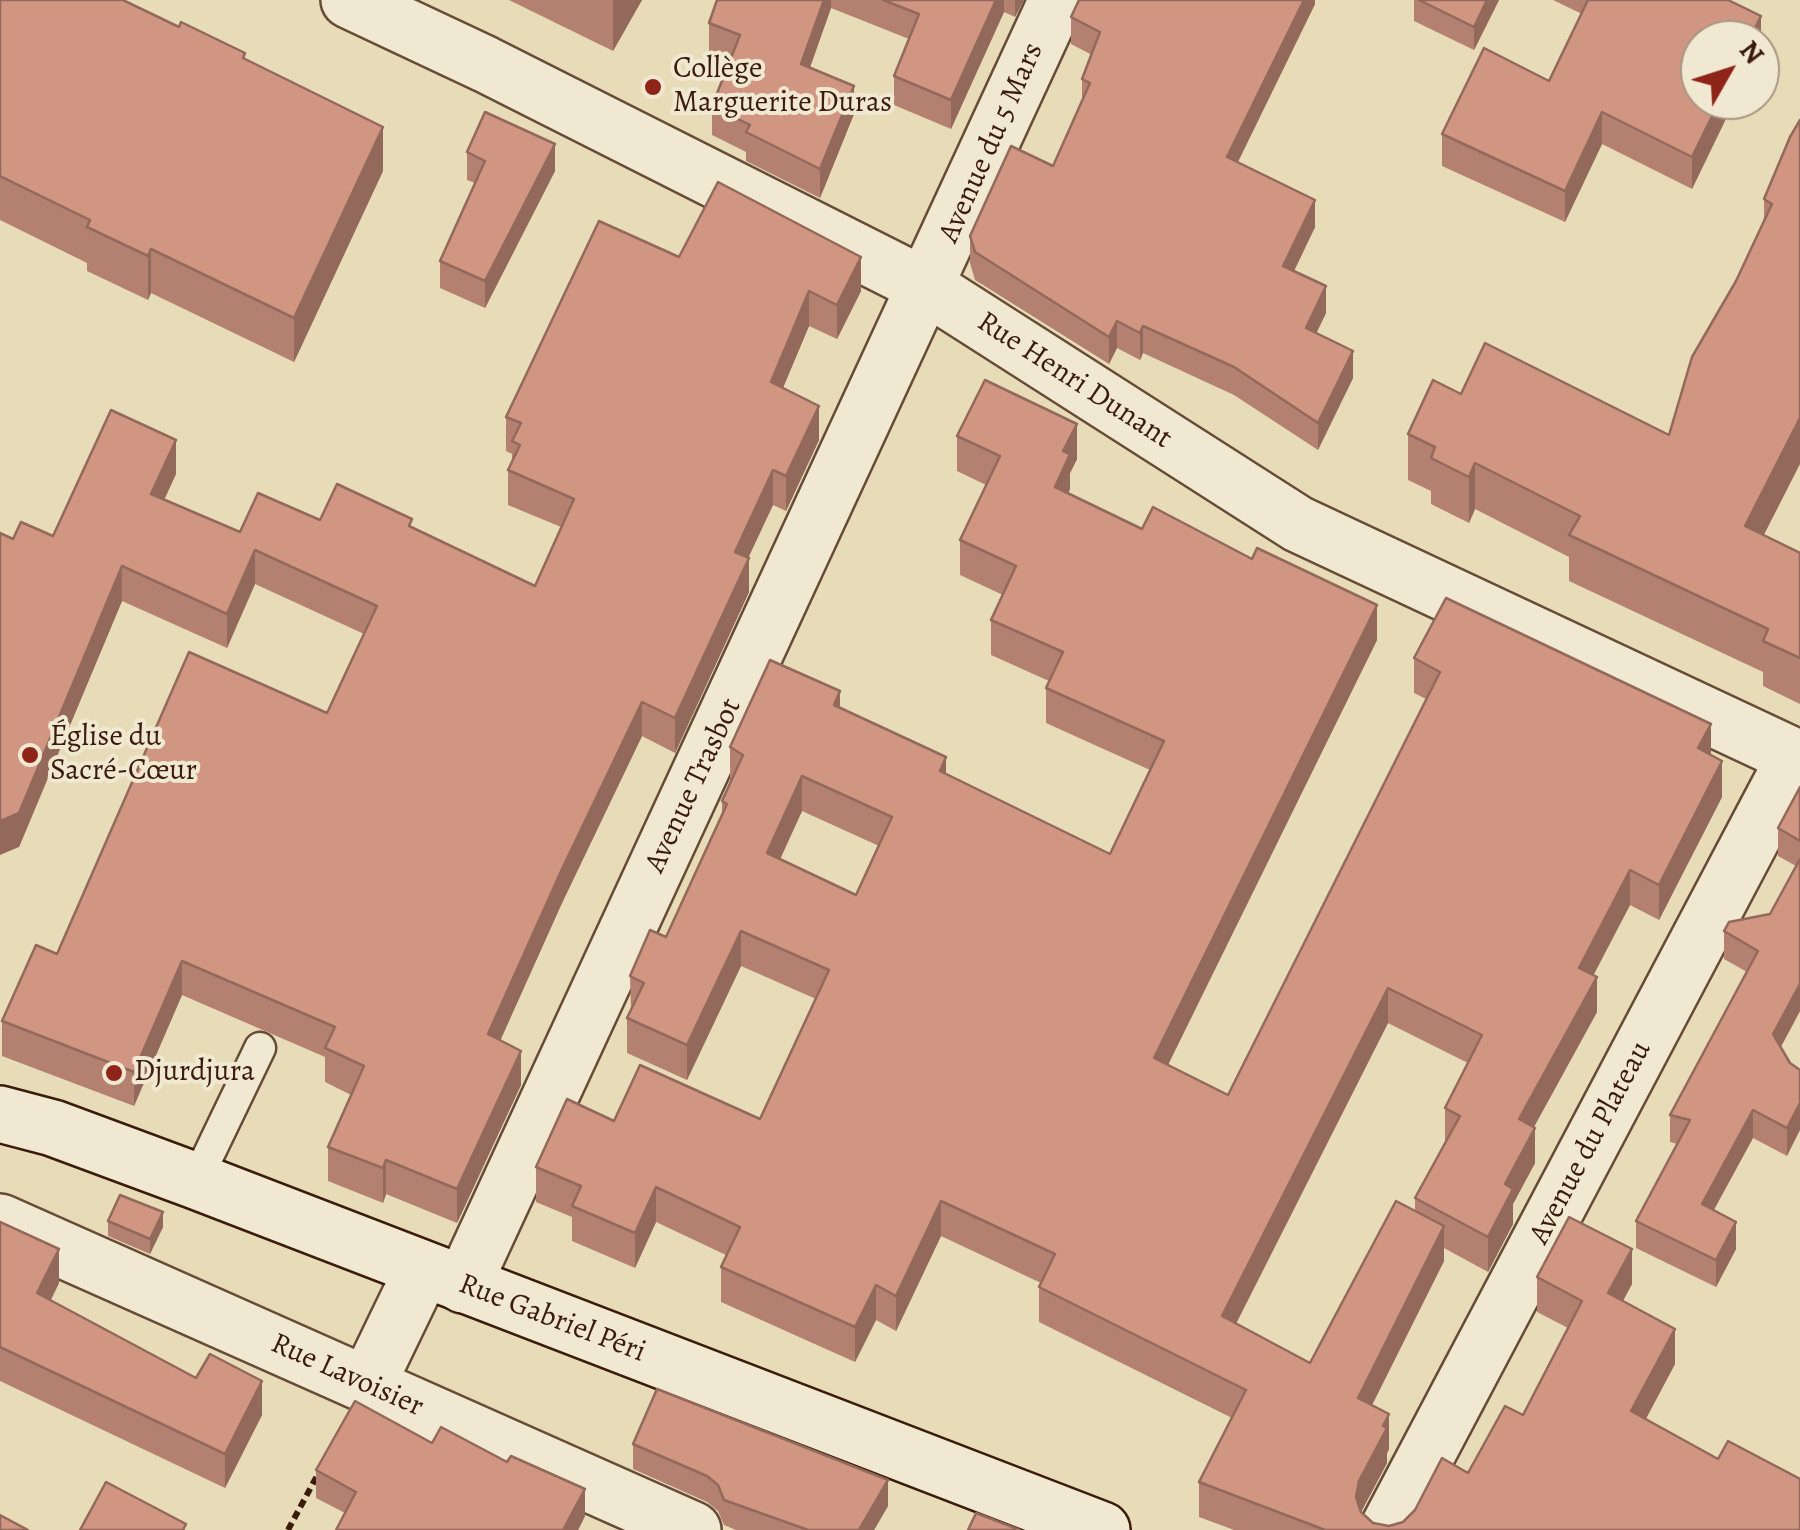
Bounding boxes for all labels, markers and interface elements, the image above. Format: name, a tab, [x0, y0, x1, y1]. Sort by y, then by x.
north arrow	[1680, 20, 1780, 120]
text: N	[1731, 32, 1773, 72]
street label: Avenue du 5 Mars	[932, 37, 1052, 249]
place label: Collège Marguerite Duras	[673, 52, 892, 122]
marker: Collège Marguerite Duras	[642, 76, 664, 98]
street label: Rue Henri Dunant	[970, 305, 1178, 457]
street label: Avenue Trasbot	[638, 693, 750, 879]
place label: Église du Sacré-Cœur	[50, 720, 197, 790]
marker: Église du Sacré-Cœur	[19, 744, 41, 766]
street label: Avenue du Plateau	[1522, 1035, 1660, 1251]
place label: Djurdjura	[134, 1055, 255, 1091]
marker: Djurdjura	[103, 1062, 125, 1084]
street label: Rue Gabriel Péri	[454, 1267, 650, 1371]
street label: Rue Lavoisier	[265, 1326, 429, 1426]

